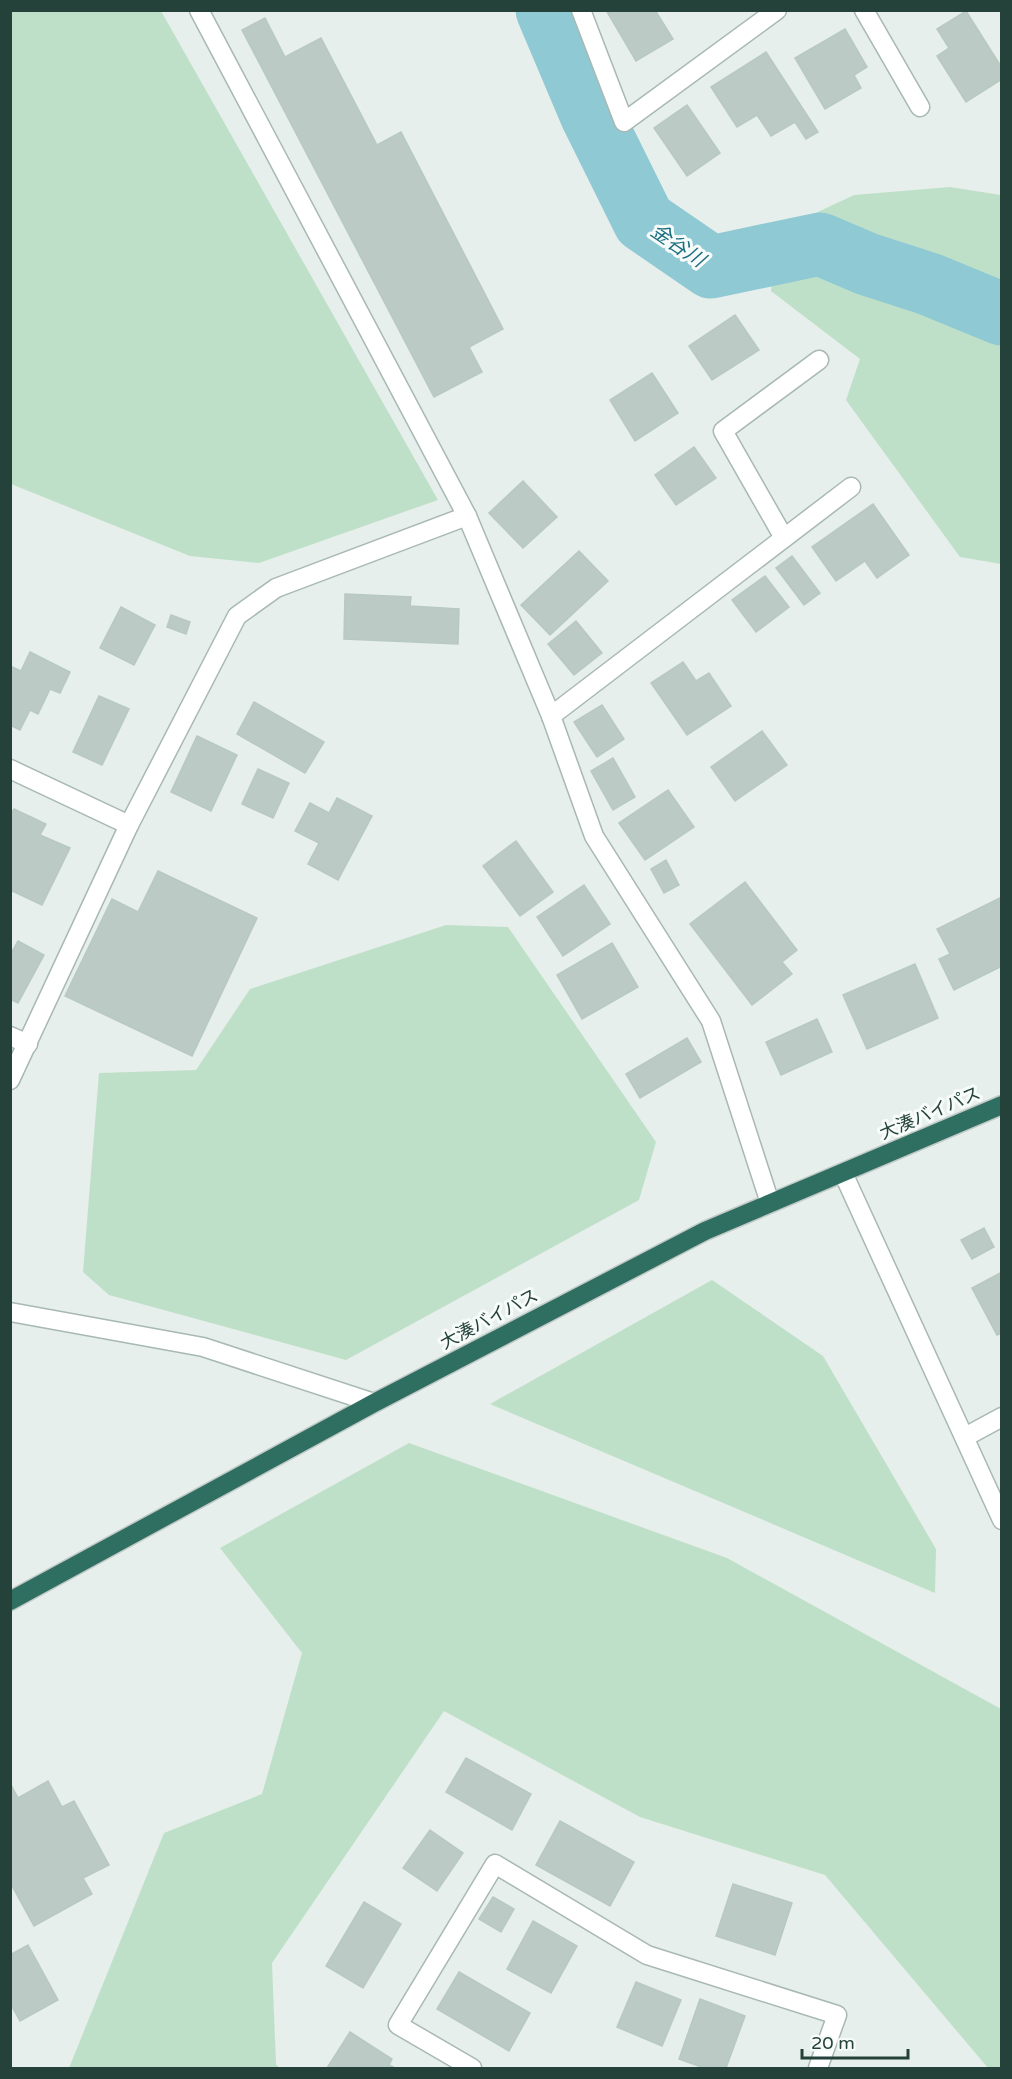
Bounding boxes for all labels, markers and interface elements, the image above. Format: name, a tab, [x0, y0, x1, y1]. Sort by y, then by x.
water label: 金谷川	[646, 219, 711, 274]
street label: 大湊バイパス	[876, 1082, 984, 1144]
street label: 大湊バイパス	[436, 1284, 542, 1354]
scale bar	[802, 2022, 908, 2060]
text: 20 m	[811, 2032, 855, 2054]

